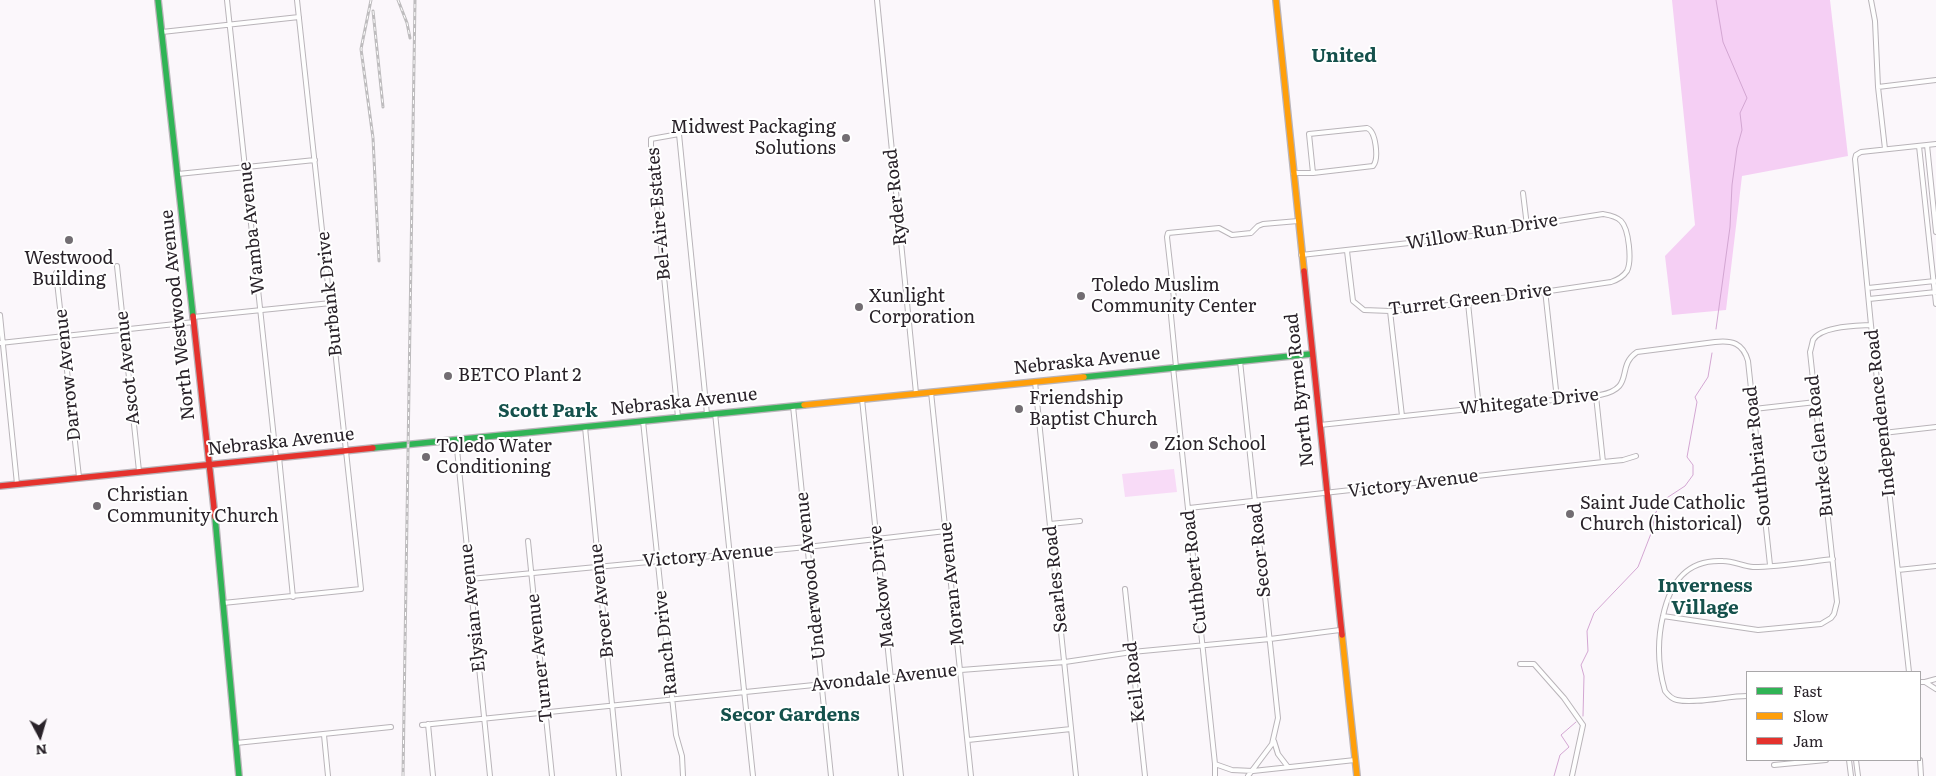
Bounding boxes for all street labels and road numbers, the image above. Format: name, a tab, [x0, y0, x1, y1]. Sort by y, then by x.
street label: Bel-Aire Estates	[642, 147, 676, 281]
street label: Ryder Road	[880, 147, 912, 247]
street label: Wamba Avenue	[234, 161, 270, 295]
street label: North Westwood Avenue	[156, 209, 200, 421]
street label: Willow Run Drive	[1405, 209, 1559, 255]
street label: Burbank Drive	[313, 230, 347, 358]
street label: Turret Green Drive	[1387, 279, 1553, 321]
street label: Darrow Avenue	[50, 308, 86, 442]
street label: Ascot Avenue	[111, 310, 145, 426]
street label: North Byrne Road	[1281, 312, 1319, 468]
street label: Independence Road	[1861, 328, 1901, 498]
street label: Nebraska Avenue	[1013, 343, 1161, 379]
street label: Burke Glen Road	[1802, 374, 1838, 518]
street label: Nebraska Avenue	[610, 384, 758, 420]
street label: Whitegate Drive	[1458, 384, 1600, 420]
street label: Southbriar Road	[1740, 385, 1776, 527]
street label: Nebraska Avenue	[207, 424, 355, 460]
street label: Victory Avenue	[1347, 465, 1479, 503]
street label: Underwood Avenue	[791, 491, 831, 661]
street label: Secor Road	[1244, 502, 1276, 598]
street label: Cuthbert Road	[1178, 509, 1212, 635]
street label: Moran Avenue	[935, 521, 969, 647]
street label: Mackow Drive	[865, 524, 899, 650]
street label: Searles Road	[1040, 524, 1072, 634]
street label: Victory Avenue	[642, 540, 774, 572]
street label: Elysian Avenue	[456, 543, 490, 673]
street label: Broer Avenue	[585, 543, 619, 659]
street label: Ranch Drive	[650, 589, 682, 697]
street label: Turner Avenue	[523, 593, 557, 723]
street label: Keil Road	[1120, 640, 1150, 724]
street label: Avondale Avenue	[810, 660, 958, 696]

